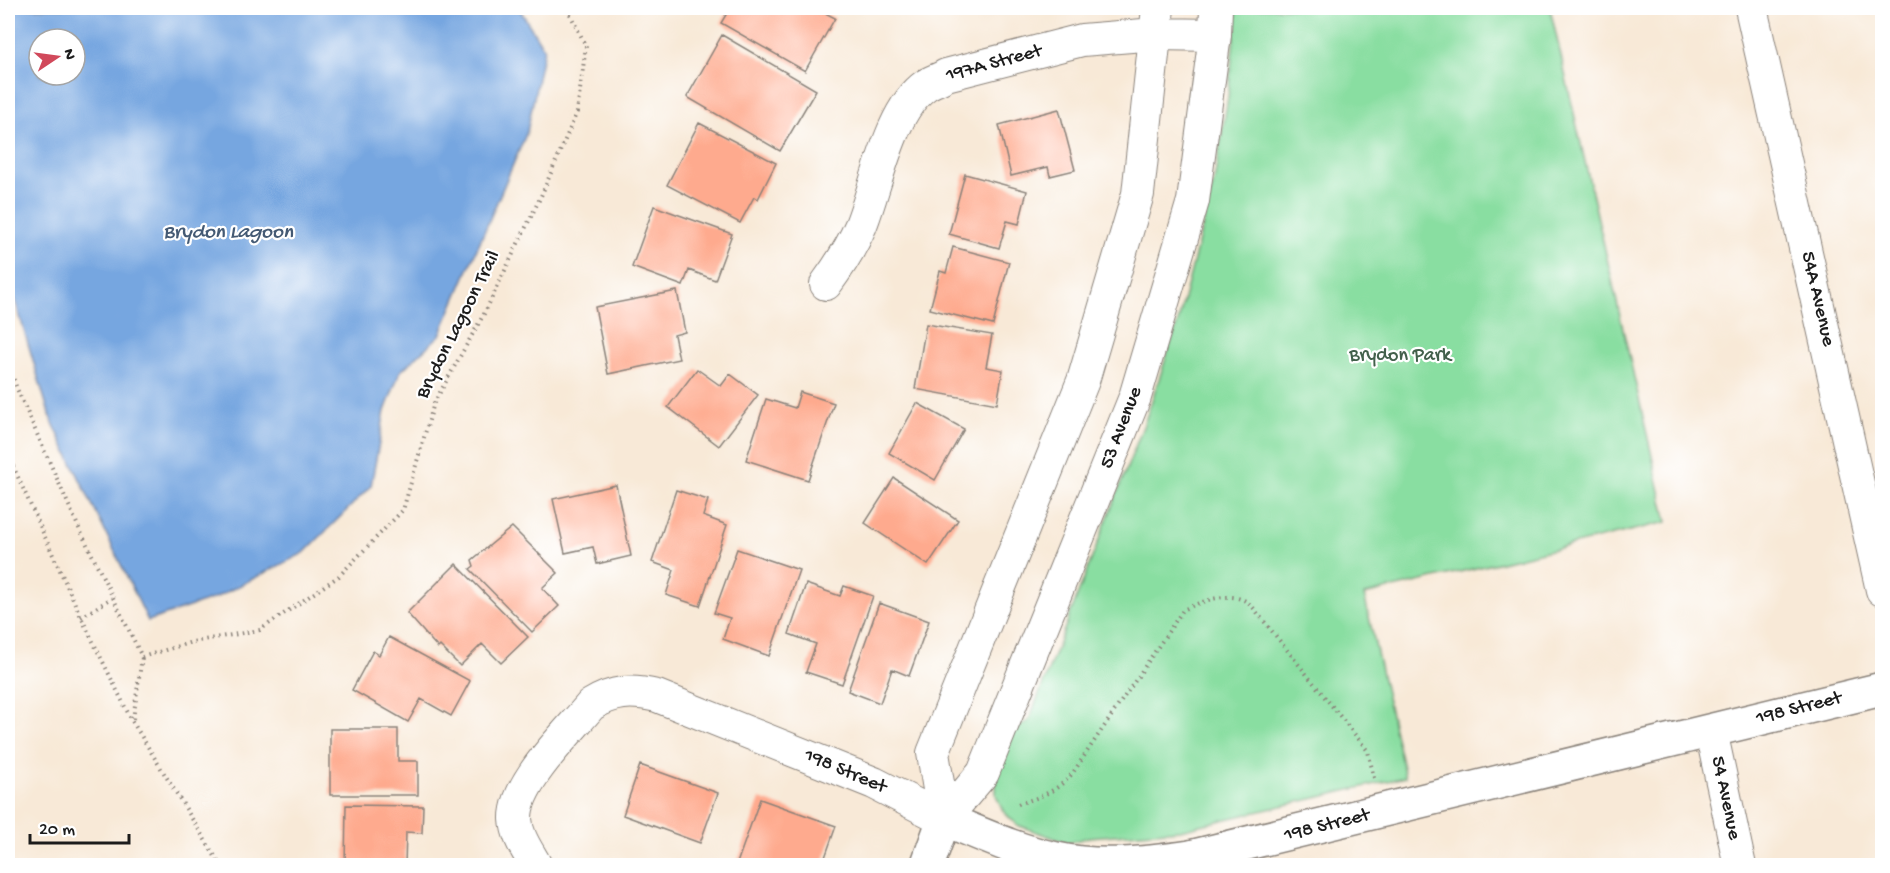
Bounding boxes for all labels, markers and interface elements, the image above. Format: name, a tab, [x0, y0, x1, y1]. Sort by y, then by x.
north arrow	[27, 27, 87, 87]
street label: 197A Street	[943, 40, 1046, 88]
text: N	[58, 47, 79, 62]
water label: Brydon Lagoon	[163, 221, 294, 246]
street label: Brydon Lagoon Trail	[411, 247, 506, 404]
street label: 54A Avenue	[1795, 249, 1839, 349]
park label: Brydon Park	[1348, 345, 1453, 368]
street label: 53 Avenue	[1096, 383, 1148, 472]
street label: 198 Street	[1753, 687, 1846, 731]
street label: 198 Street	[799, 744, 891, 800]
street label: 54 Avenue	[1705, 754, 1745, 843]
street label: 198 Street	[1281, 804, 1374, 848]
scale bar	[30, 807, 129, 845]
text: 20 m	[39, 820, 75, 841]

